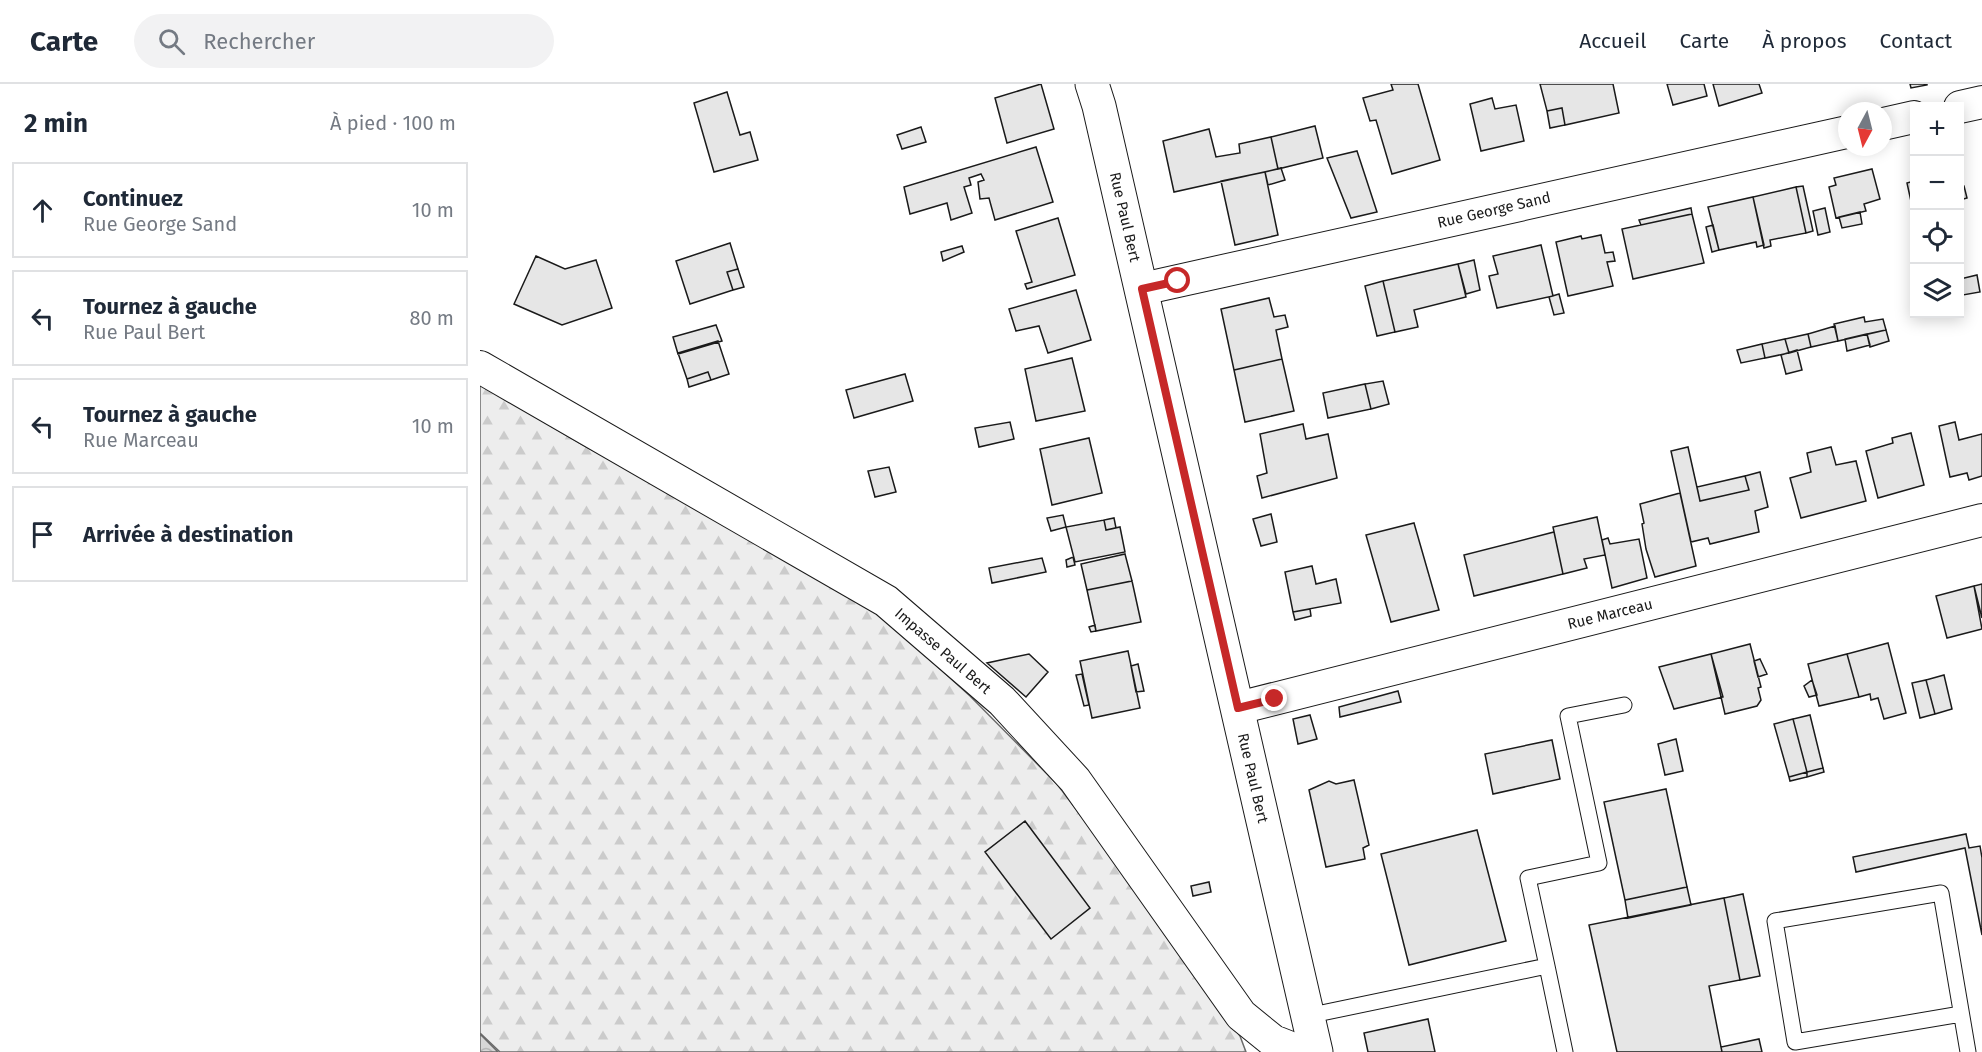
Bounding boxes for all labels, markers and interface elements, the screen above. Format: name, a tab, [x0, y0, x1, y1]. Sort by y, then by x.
search box	[134, 14, 554, 68]
text: Carte	[30, 25, 98, 58]
icon: search	[155, 25, 188, 58]
text: Rechercher	[203, 28, 315, 55]
text: Accueil	[1579, 28, 1646, 54]
text: Carte	[1679, 28, 1729, 54]
text: À propos	[1762, 28, 1847, 54]
text: Contact	[1880, 28, 1952, 54]
north arrow	[1838, 102, 1892, 156]
map controls	[1910, 102, 1964, 318]
button: +	[1910, 102, 1964, 156]
text: 2 min	[24, 108, 88, 139]
text: À pied · 100 m	[330, 111, 456, 135]
button: −	[1910, 156, 1964, 210]
street label: Rue Paul Bert	[1106, 170, 1144, 264]
text: Continuez	[83, 185, 183, 212]
street label: Rue George Sand	[1436, 188, 1552, 232]
icon: ahead	[26, 194, 59, 227]
text: 10 m	[412, 198, 454, 222]
button: locate	[1910, 210, 1964, 264]
text: Rue George Sand	[83, 212, 237, 236]
button: layers	[1910, 264, 1964, 318]
route start	[1164, 267, 1190, 293]
text: Tournez à gauche	[83, 293, 257, 320]
icon: left	[26, 302, 59, 335]
text: 80 m	[409, 306, 454, 330]
text: Rue Paul Bert	[83, 320, 205, 344]
text: Tournez à gauche	[83, 401, 257, 428]
icon: left	[26, 410, 59, 443]
text: 10 m	[412, 414, 454, 438]
text: Rue Marceau	[83, 428, 199, 452]
icon: arrive	[26, 518, 59, 551]
text: Arrivée à destination	[83, 521, 293, 548]
street label: Rue Marceau	[1566, 595, 1654, 633]
street label: Impasse Paul Bert	[891, 604, 995, 698]
route end	[1261, 685, 1287, 711]
street label: Rue Paul Bert	[1234, 731, 1272, 825]

